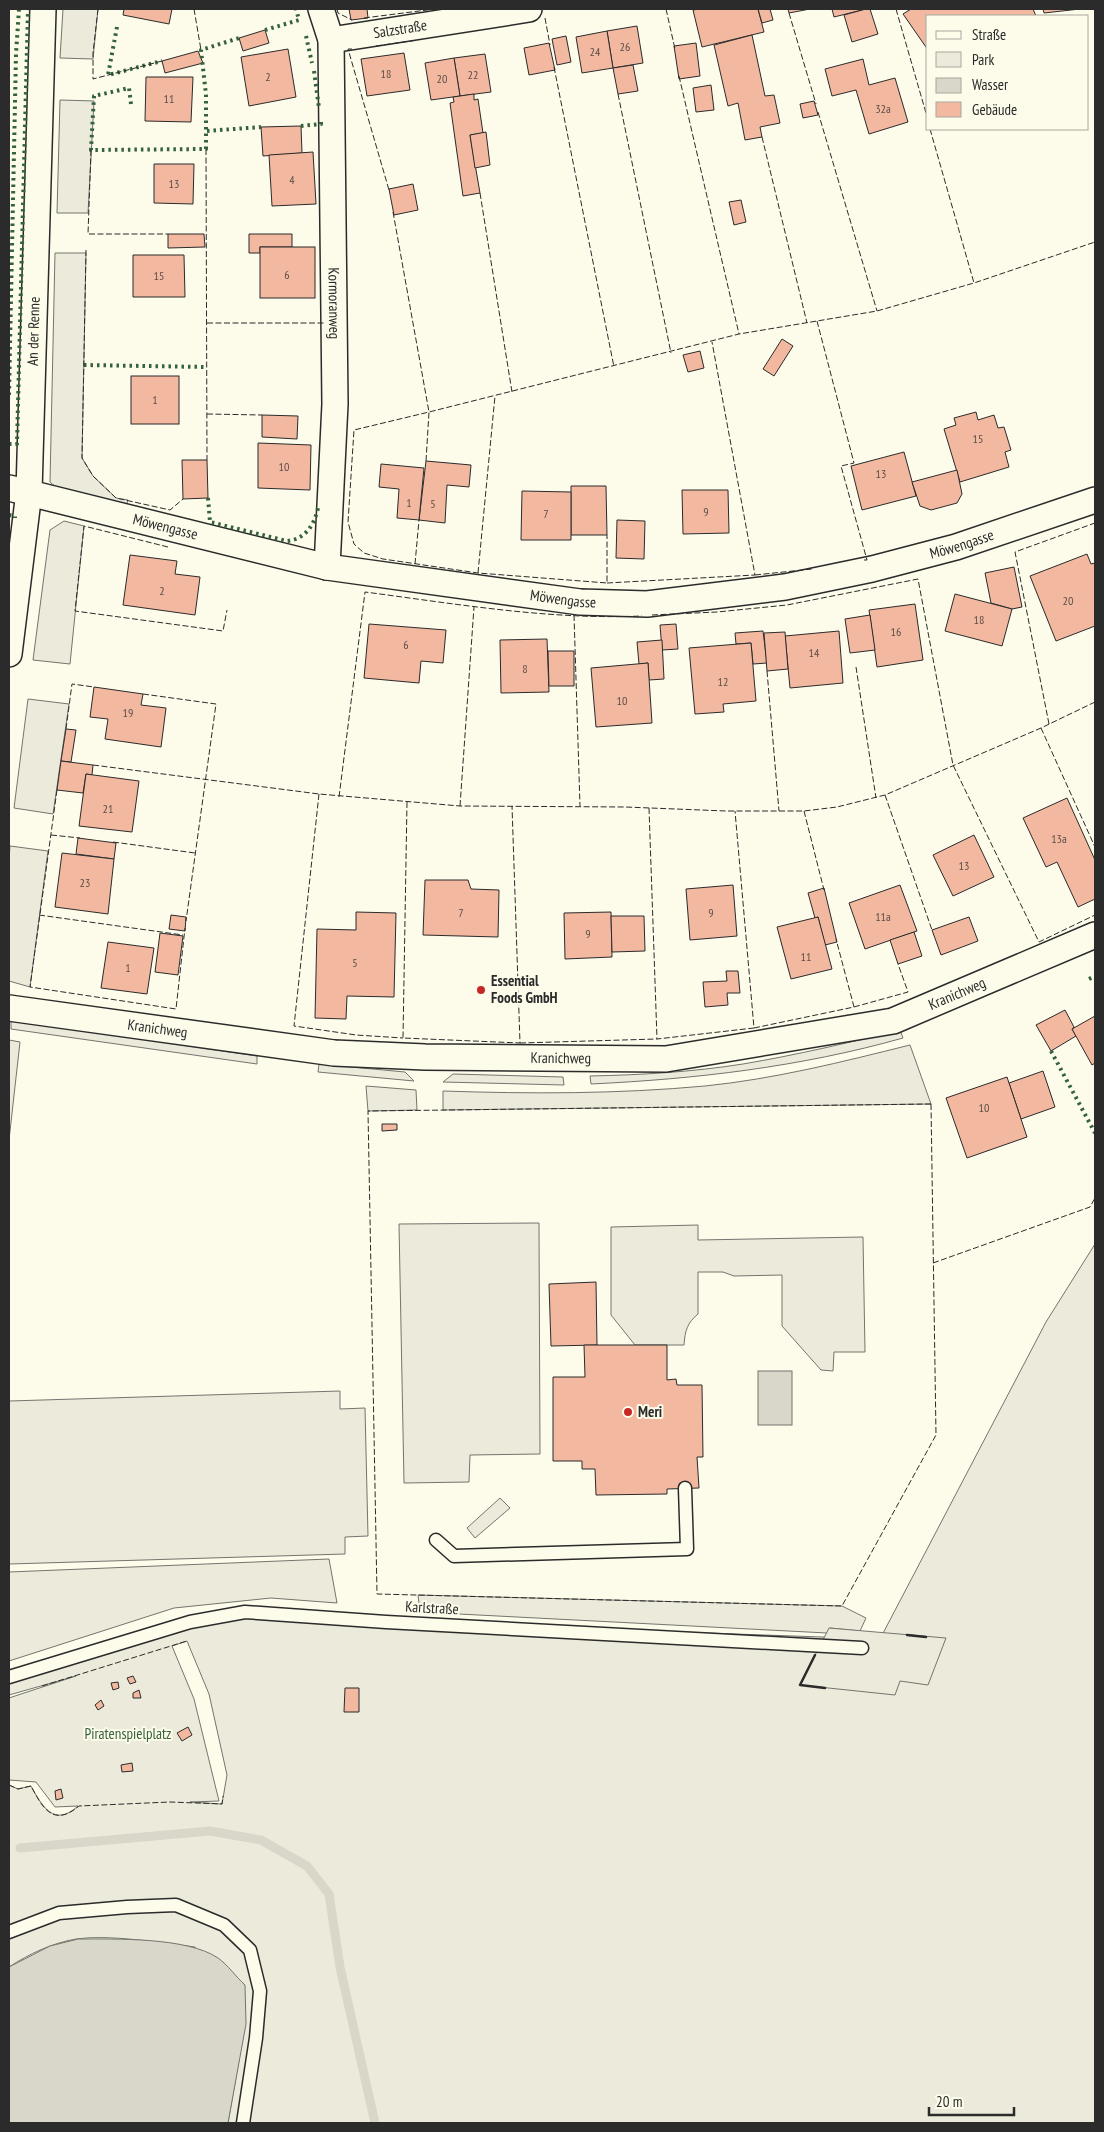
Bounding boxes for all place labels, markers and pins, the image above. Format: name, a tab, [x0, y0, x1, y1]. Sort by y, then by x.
place label: Essential Foods GmbH	[491, 971, 558, 1007]
marker: Essential Foods GmbH	[475, 984, 487, 996]
place label: Meri	[638, 1402, 662, 1421]
marker: Meri	[622, 1406, 634, 1418]

